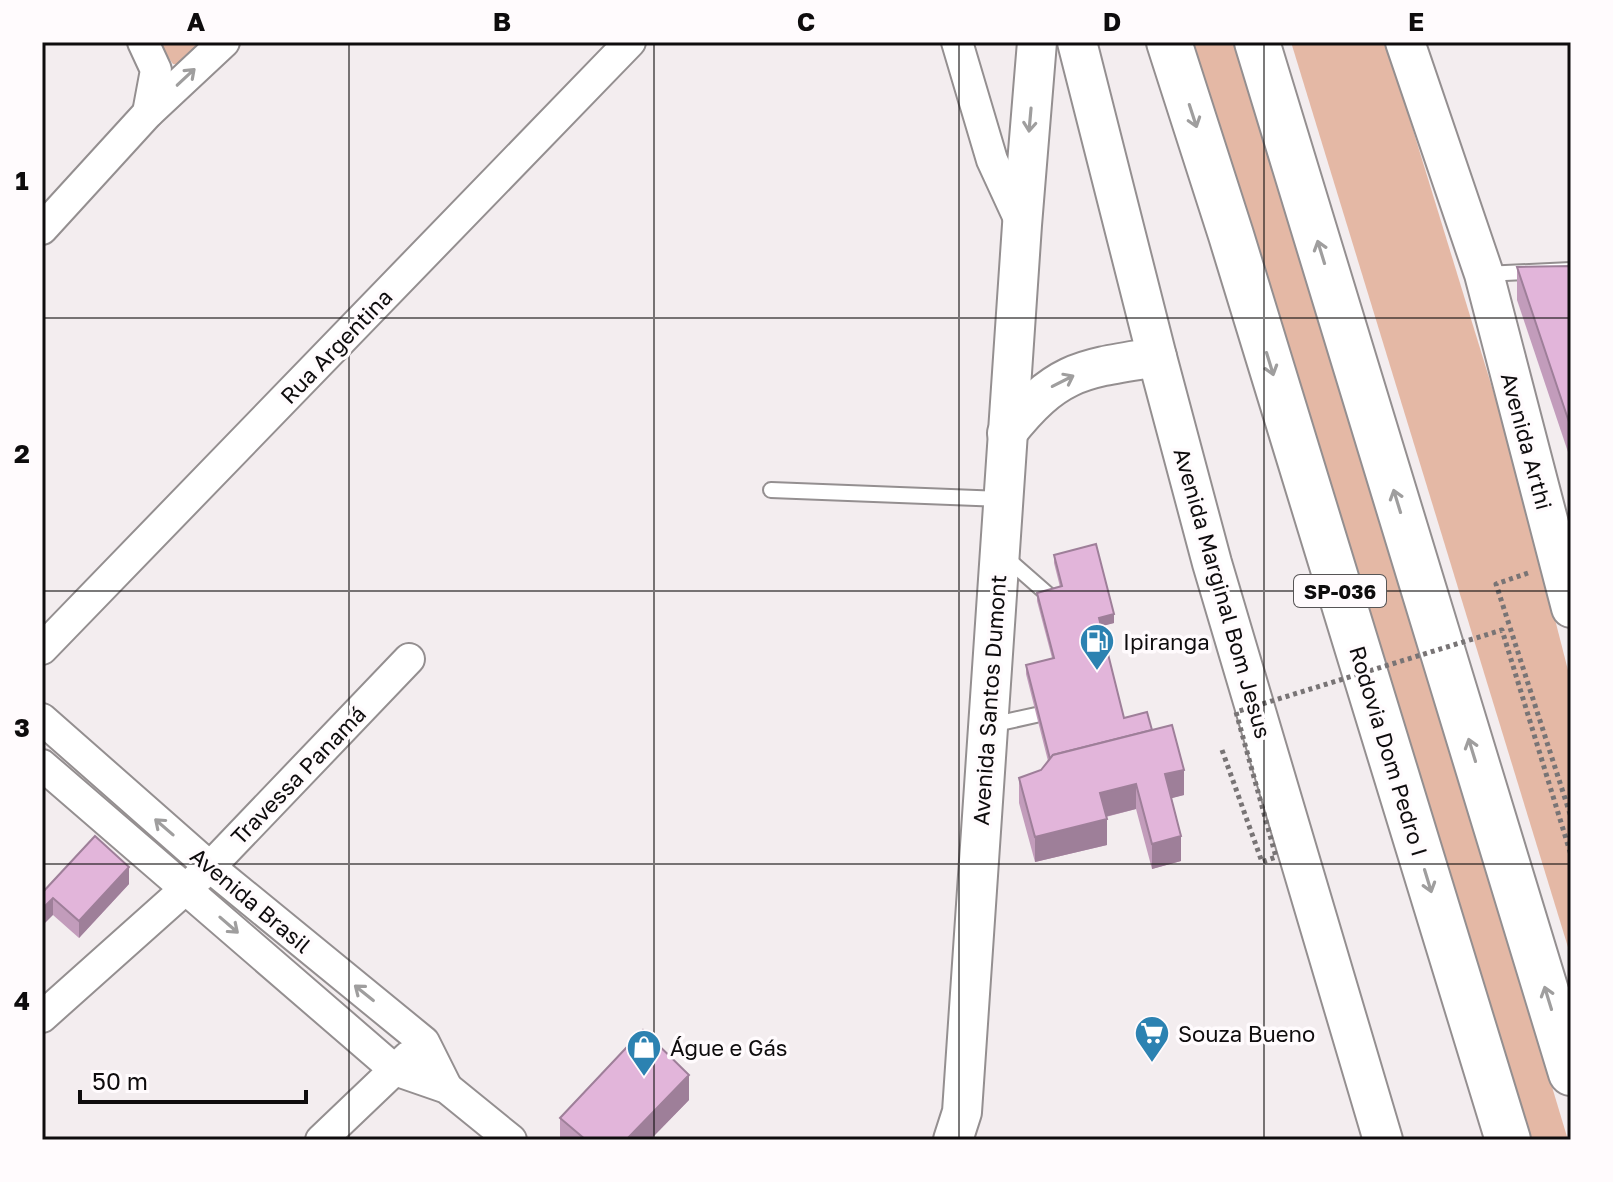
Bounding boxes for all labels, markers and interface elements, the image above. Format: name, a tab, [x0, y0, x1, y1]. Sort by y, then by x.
text: A	[187, 6, 206, 37]
text: B	[493, 6, 511, 37]
text: C	[797, 6, 815, 37]
text: D	[1103, 6, 1121, 37]
text: E	[1408, 6, 1424, 37]
one-way arrow	[176, 68, 196, 87]
one-way arrow	[1186, 103, 1201, 129]
one-way arrow	[1023, 106, 1038, 133]
text: 1	[15, 165, 29, 196]
one-way arrow	[1313, 240, 1328, 266]
street label: Rua Argentina	[274, 283, 398, 409]
one-way arrow	[1264, 352, 1279, 377]
street label: Avenida Arthi	[1496, 369, 1558, 513]
one-way arrow	[1051, 372, 1075, 388]
text: 2	[14, 438, 30, 469]
street label: Avenida Marginal Bom Jesus	[1169, 445, 1277, 741]
one-way arrow	[1388, 488, 1403, 513]
street label: Avenida Santos Dumont	[967, 574, 1011, 826]
road number: SP-036	[1294, 575, 1386, 607]
fuel station icon: Ipiranga	[1078, 622, 1116, 672]
place label: Ipiranga	[1123, 628, 1210, 655]
street label: Rodovia Dom Pedro I	[1344, 643, 1434, 859]
street label: Travessa Panamá	[225, 700, 371, 850]
text: 3	[14, 712, 30, 743]
one-way arrow	[1464, 737, 1479, 763]
one-way arrow	[155, 818, 175, 836]
street label: Avenida Brasil	[185, 842, 317, 958]
one-way arrow	[1421, 867, 1436, 893]
one-way arrow	[218, 916, 238, 934]
one-way arrow	[354, 984, 375, 1002]
text: 4	[14, 985, 30, 1016]
one-way arrow	[1540, 986, 1555, 1012]
supermarket icon: Souza Bueno	[1133, 1014, 1171, 1064]
place label: Souza Bueno	[1178, 1020, 1315, 1047]
shop icon: Águe e Gás	[625, 1028, 663, 1078]
place label: Águe e Gás	[670, 1034, 787, 1061]
scale bar	[80, 1054, 306, 1104]
text: 50 m	[92, 1066, 148, 1095]

